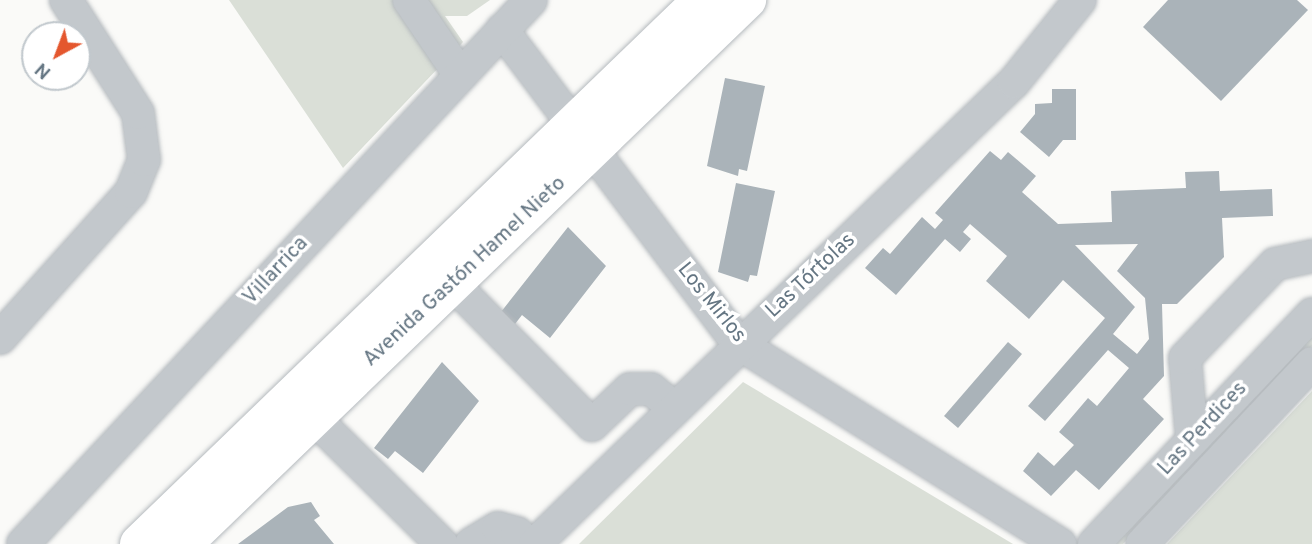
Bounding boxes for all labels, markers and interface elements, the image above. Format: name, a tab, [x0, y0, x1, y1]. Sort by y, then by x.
north arrow	[21, 21, 91, 91]
text: N	[31, 57, 57, 84]
street label: Avenida Gastón Hamel Nieto	[359, 172, 571, 372]
street label: Las Tórtolas	[761, 228, 861, 324]
street label: Villarrica	[238, 232, 314, 310]
street label: Los Mirlos	[671, 258, 751, 348]
street label: Las Perdices	[1153, 377, 1253, 481]

